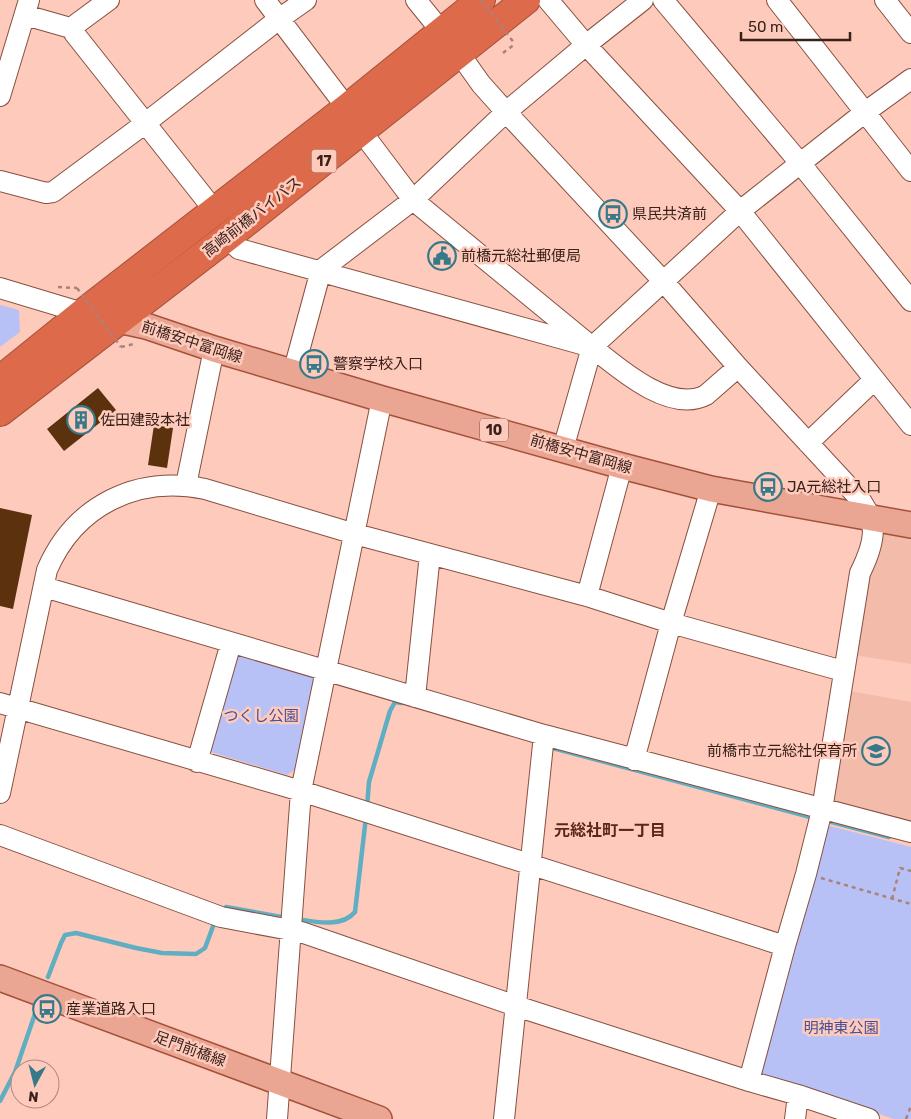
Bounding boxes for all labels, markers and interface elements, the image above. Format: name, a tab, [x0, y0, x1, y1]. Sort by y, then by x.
scale bar	[741, 10, 850, 42]
text: 50 m	[748, 18, 783, 36]
road number: 17	[312, 150, 336, 172]
street label: 高崎前橋バイパス	[199, 173, 305, 261]
bus stop icon: 県民共済前	[598, 199, 628, 229]
place label: 県民共済前	[632, 205, 707, 223]
public building icon: 前橋元総社郵便局	[427, 241, 457, 271]
place label: 前橋元総社郵便局	[461, 247, 581, 265]
street label: 前橋安中富岡線	[139, 317, 245, 367]
bus stop icon: 警察学校入口	[299, 349, 329, 379]
place label: 警察学校入口	[333, 355, 423, 373]
building icon: 佐田建設本社	[66, 405, 96, 435]
place label: 佐田建設本社	[100, 411, 190, 429]
road number: 10	[480, 418, 508, 442]
street label: 前橋安中富岡線	[528, 431, 634, 477]
bus stop icon: JA元総社入口	[753, 472, 783, 502]
place label: JA元総社入口	[787, 478, 881, 496]
park label: つくし公園	[223, 707, 299, 725]
school or university icon: 前橋市立元総社保育所	[861, 736, 891, 766]
place label: 前橋市立元総社保育所	[707, 742, 857, 760]
district label: 元総社町一丁目	[554, 821, 666, 840]
bus stop icon: 産業道路入口	[32, 994, 62, 1024]
place label: 産業道路入口	[66, 1000, 156, 1018]
park label: 明神東公園	[803, 1019, 879, 1037]
street label: 足門前橋線	[152, 1028, 228, 1070]
north arrow	[10, 1059, 60, 1109]
text: N	[27, 1087, 40, 1105]

